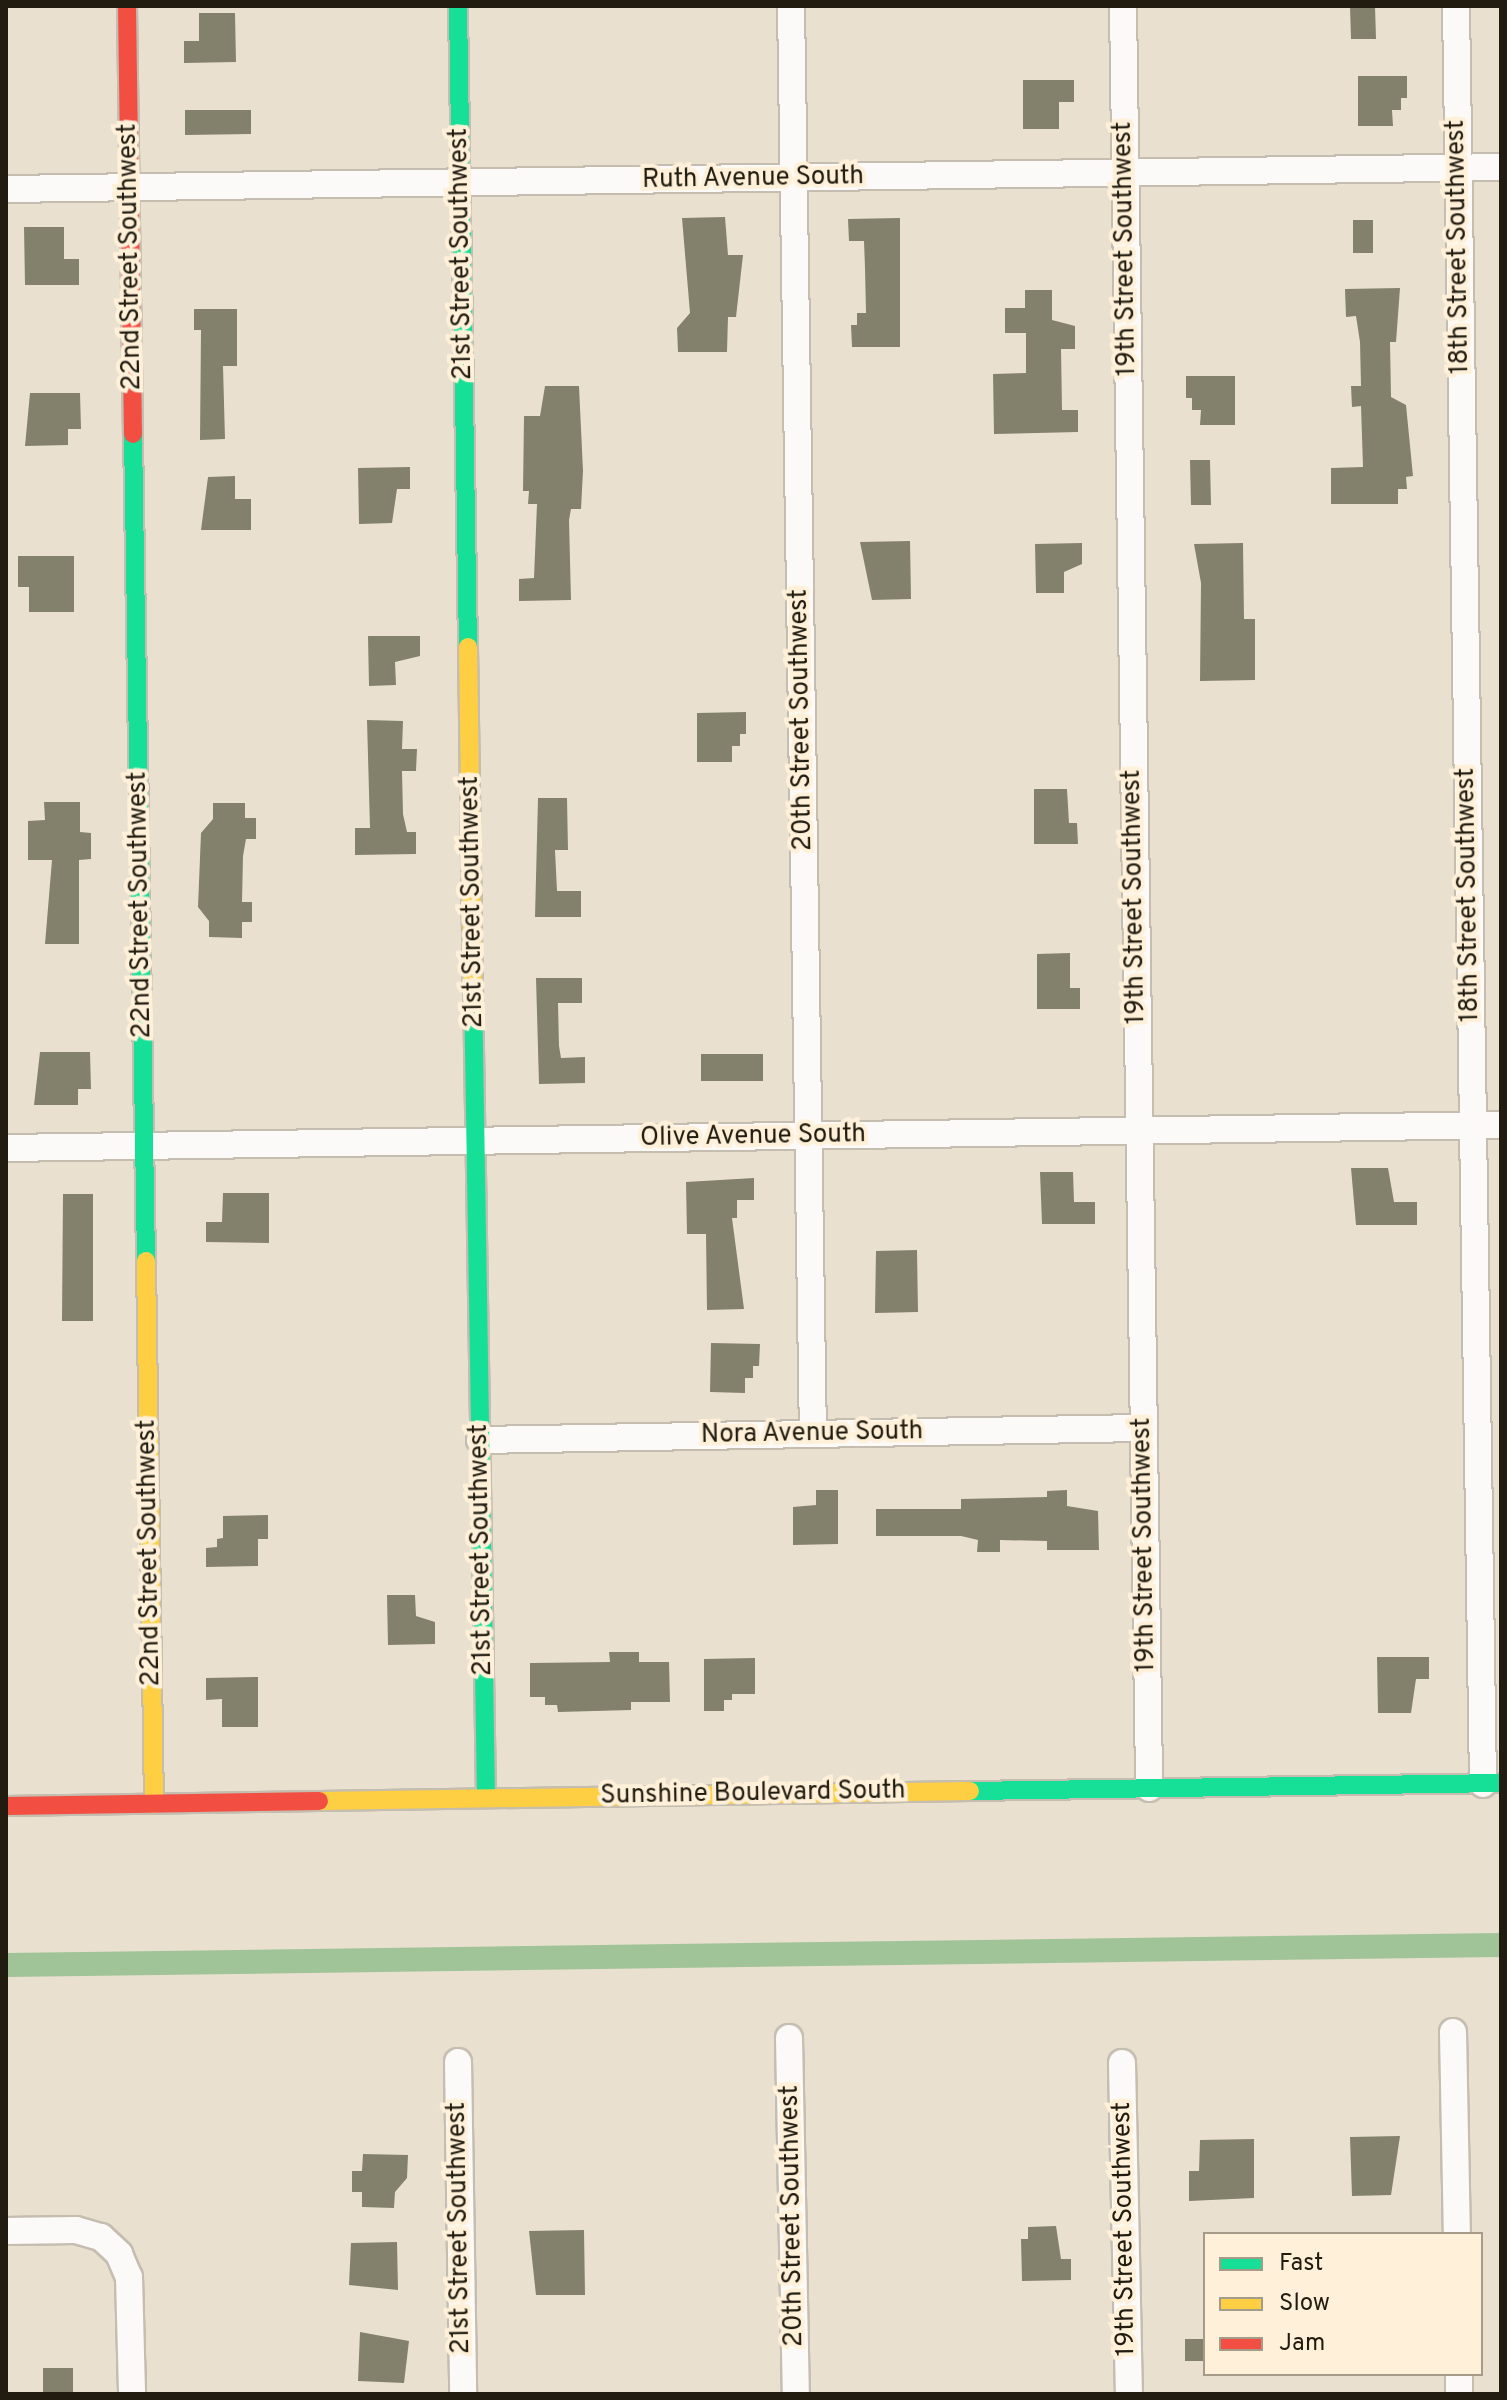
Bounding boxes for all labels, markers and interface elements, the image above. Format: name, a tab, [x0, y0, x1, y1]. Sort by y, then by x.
street label: 18th Street Southwest	[1441, 119, 1477, 375]
street label: 19th Street Southwest	[1108, 121, 1144, 377]
street label: 22nd Street Southwest	[113, 123, 149, 391]
street label: 21st Street Southwest	[444, 128, 480, 380]
street label: Ruth Avenue South	[641, 161, 865, 197]
street label: 20th Street Southwest	[784, 589, 820, 851]
street label: 18th Street Southwest	[1451, 767, 1487, 1023]
street label: 19th Street Southwest	[1117, 769, 1153, 1025]
street label: 22nd Street Southwest	[123, 771, 159, 1039]
street label: 21st Street Southwest	[455, 776, 491, 1028]
street label: Olive Avenue South	[639, 1119, 867, 1155]
street label: Nora Avenue South	[700, 1416, 924, 1452]
street label: 19th Street Southwest	[1127, 1417, 1163, 1673]
street label: 22nd Street Southwest	[132, 1419, 168, 1687]
street label: 21st Street Southwest	[464, 1424, 500, 1676]
street label: Sunshine Boulevard South	[600, 1776, 906, 1812]
street label: 20th Street Southwest	[775, 2085, 811, 2347]
street label: 19th Street Southwest	[1107, 2101, 1143, 2357]
street label: 21st Street Southwest	[442, 2102, 478, 2354]
legend	[1203, 2232, 1483, 2376]
text: Fast	[1279, 2249, 1323, 2279]
text: Slow	[1279, 2289, 1330, 2319]
text: Jam	[1279, 2329, 1325, 2359]

